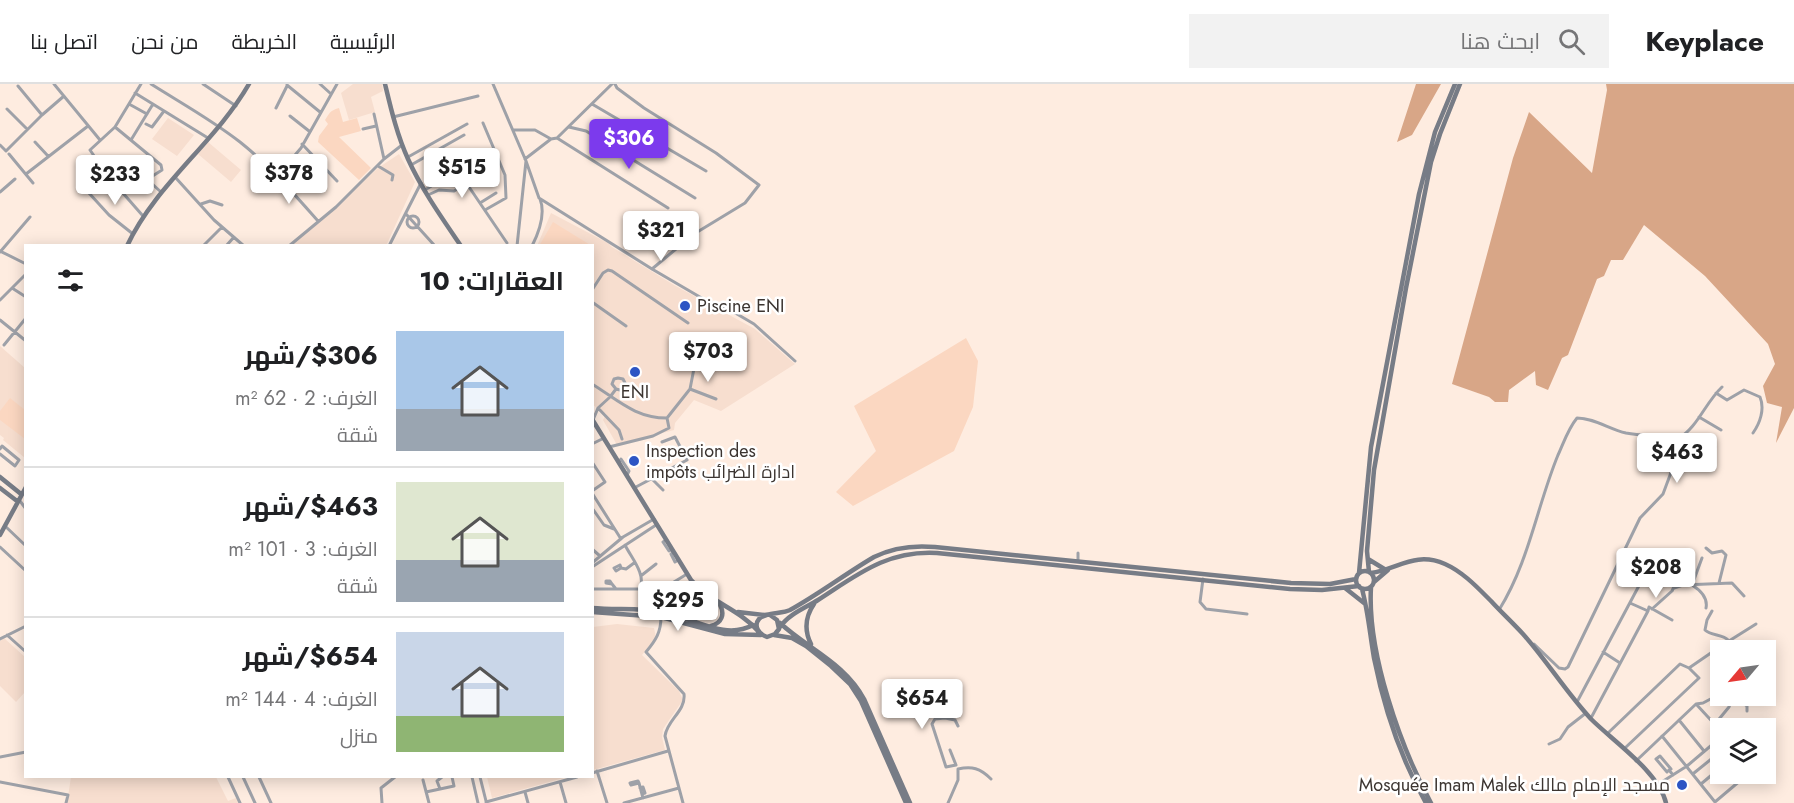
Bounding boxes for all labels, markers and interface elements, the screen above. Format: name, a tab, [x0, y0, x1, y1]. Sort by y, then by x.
search box	[1189, 14, 1609, 68]
text: Keyplace	[1645, 21, 1764, 62]
text: ابحث هنا	[1460, 25, 1540, 57]
icon: search	[1555, 25, 1588, 58]
text: اتصل بنا	[30, 27, 98, 57]
text: من نحن	[131, 27, 199, 57]
text: الخريطة	[232, 27, 297, 57]
text: الرئيسية	[330, 27, 396, 57]
pin: $306	[593, 119, 665, 170]
text: $306	[603, 124, 655, 153]
pin: $515	[426, 148, 498, 199]
text: $515	[438, 153, 486, 182]
pin: $378	[253, 154, 325, 205]
pin: $233	[79, 155, 151, 206]
text: $378	[264, 159, 314, 188]
text: $233	[90, 160, 140, 189]
pin: $321	[625, 211, 697, 262]
text: $321	[637, 216, 685, 245]
text: العقارات: 10	[419, 262, 564, 300]
icon: filters	[54, 264, 87, 297]
place label: Piscine ENI	[697, 293, 784, 319]
marker: Piscine ENI	[678, 299, 692, 313]
pin: $703	[672, 332, 744, 383]
text: $306/شهر	[244, 336, 378, 374]
text: $703	[683, 337, 733, 366]
icon: home	[444, 355, 516, 427]
marker: ENI	[628, 365, 642, 379]
place label: ENI	[621, 379, 649, 405]
text: الغرف: 2 · 62 m²	[235, 384, 378, 413]
text: شقة	[337, 421, 378, 450]
pin: $463	[1641, 433, 1713, 484]
place label: Inspection des impôts ادارة الضرائب	[646, 438, 795, 485]
text: $463	[1651, 438, 1703, 467]
marker: Inspection des impôts ادارة الضرائب	[627, 454, 641, 468]
text: $463/شهر	[243, 487, 378, 525]
icon: home	[444, 506, 516, 578]
text: الغرف: 3 · 101 m²	[228, 535, 378, 564]
pin: $208	[1620, 548, 1692, 599]
text: $208	[1630, 553, 1682, 582]
text: شقة	[337, 572, 378, 601]
pin: $295	[642, 581, 714, 632]
text: $295	[652, 586, 704, 615]
text: $654/شهر	[243, 637, 378, 675]
north arrow	[1710, 640, 1776, 706]
map controls	[1710, 640, 1776, 784]
icon: home	[444, 656, 516, 728]
pin: $654	[886, 679, 958, 730]
text: $654	[896, 684, 948, 713]
text: الغرف: 4 · 144 m²	[225, 685, 378, 714]
button: layers	[1710, 718, 1776, 784]
text: منزل	[340, 722, 378, 751]
place label: Mosquée Imam Malek مسجد الإمام مالك	[1359, 772, 1670, 798]
marker: Mosquée Imam Malek مسجد الإمام مالك	[1675, 778, 1689, 792]

